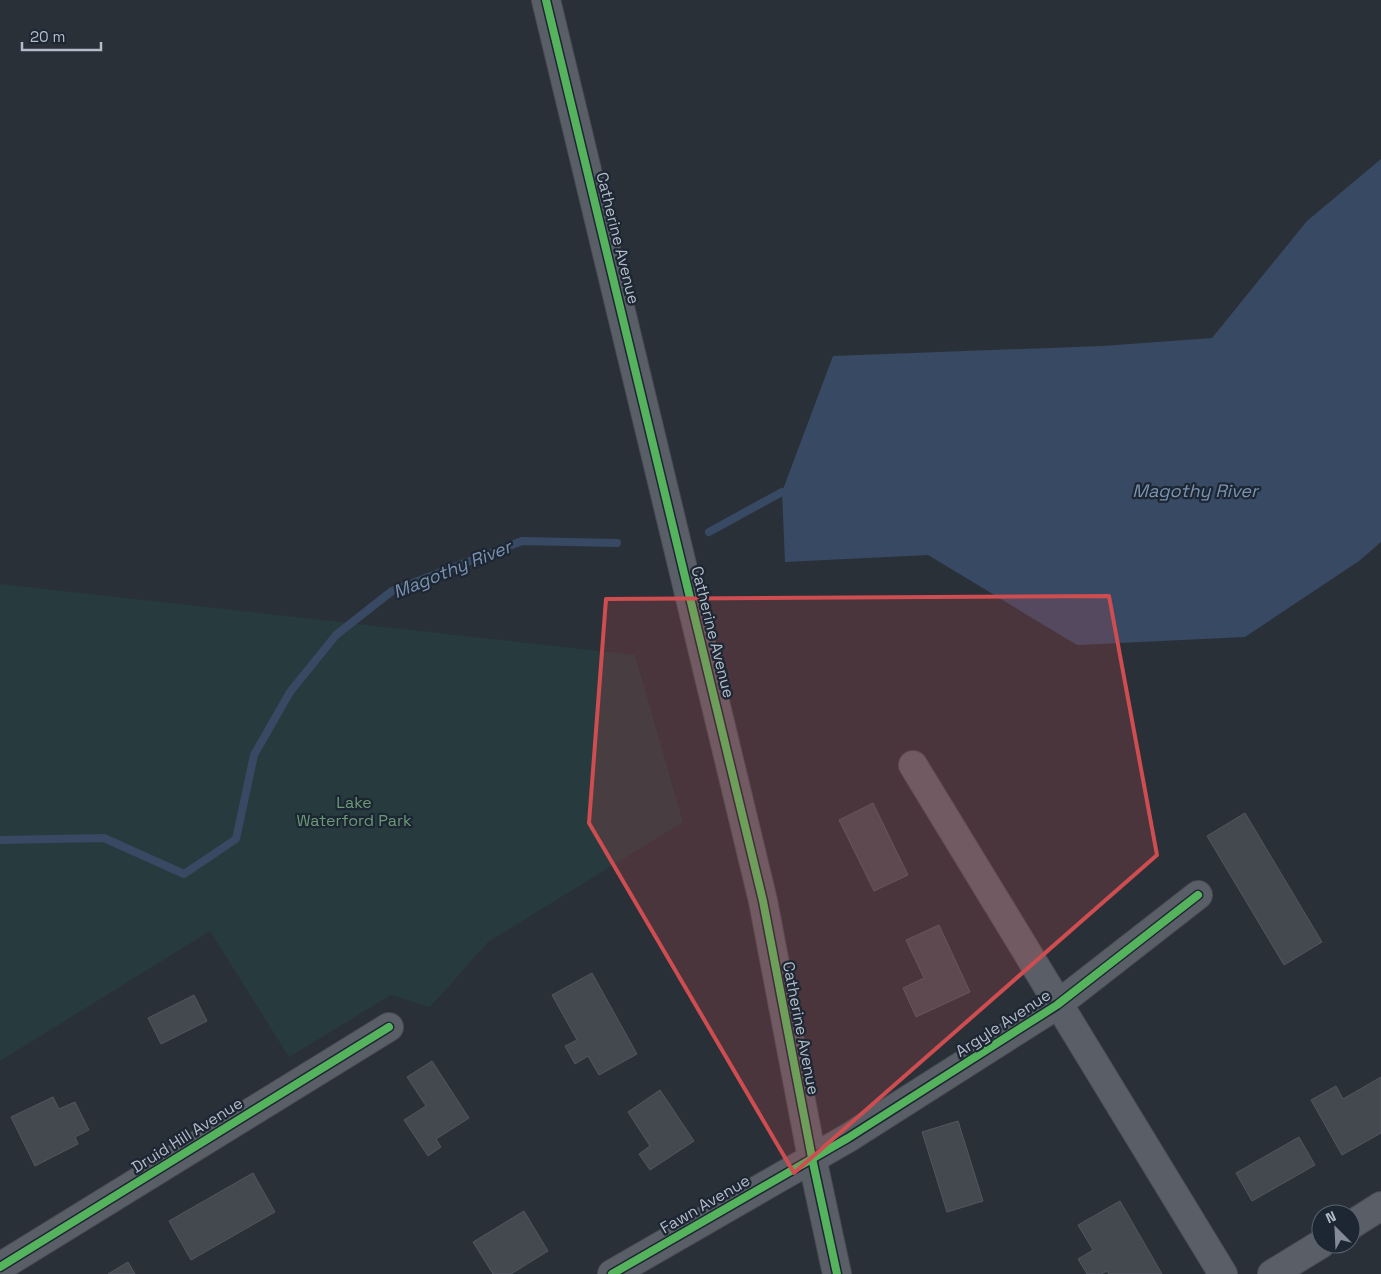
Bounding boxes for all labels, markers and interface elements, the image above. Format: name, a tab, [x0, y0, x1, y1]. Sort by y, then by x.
scale bar	[22, 20, 101, 52]
text: 20 m	[30, 27, 65, 46]
street label: Catherine Avenue	[591, 170, 645, 306]
water label: Magothy River	[1132, 479, 1260, 502]
water label: Magothy River	[390, 534, 516, 603]
street label: Catherine Avenue	[686, 564, 740, 700]
park label: Lake Waterford Park	[296, 792, 412, 831]
street label: Catherine Avenue	[778, 960, 824, 1096]
street label: Argyle Avenue	[951, 984, 1055, 1062]
street label: Druid Hill Avenue	[127, 1092, 247, 1178]
street label: Fawn Avenue	[656, 1170, 754, 1238]
north arrow	[1311, 1204, 1361, 1254]
text: N	[1323, 1207, 1339, 1227]

